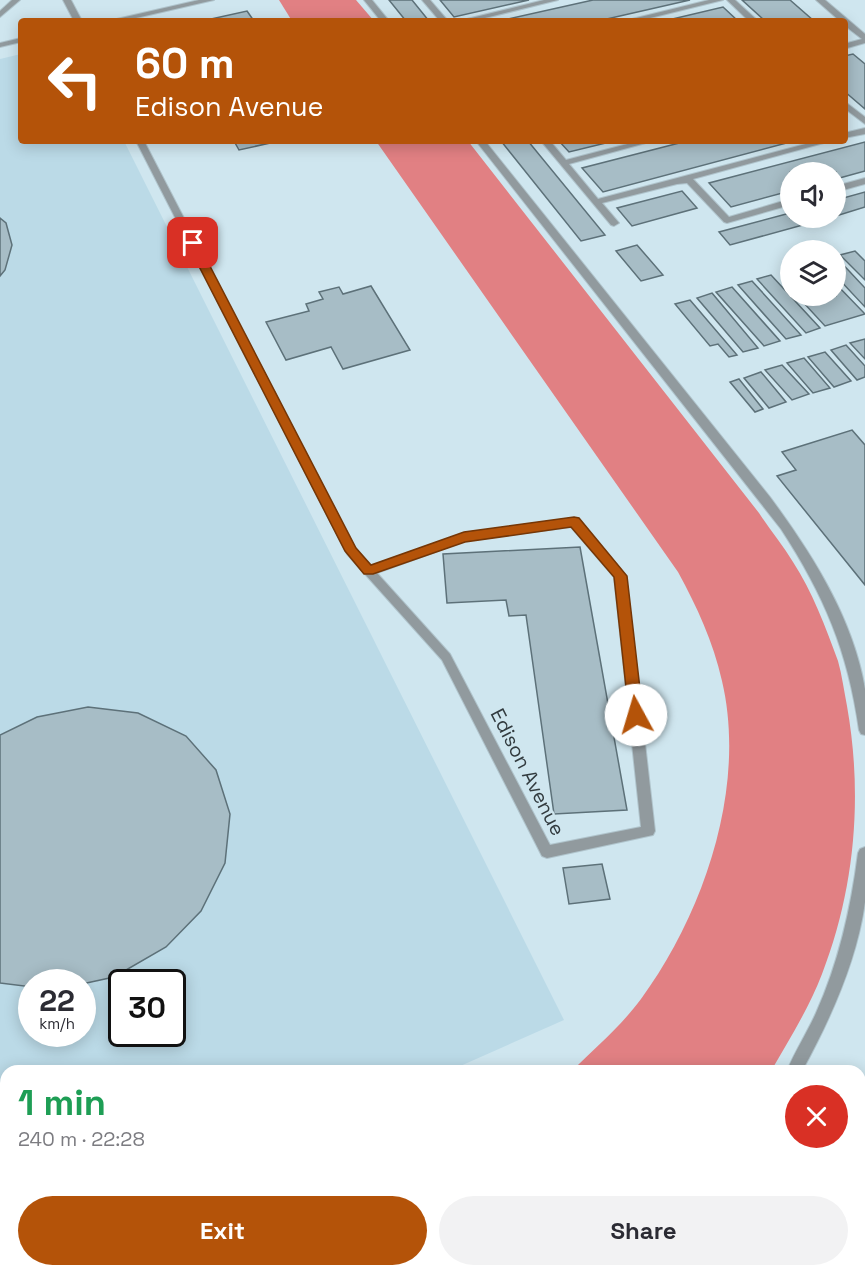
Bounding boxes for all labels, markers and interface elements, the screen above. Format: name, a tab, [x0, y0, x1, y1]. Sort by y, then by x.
text: 60 m	[135, 37, 235, 90]
icon: left	[36, 42, 114, 120]
text: Edison Avenue	[135, 89, 324, 124]
map controls	[780, 162, 846, 306]
button: sound	[780, 162, 846, 228]
pin	[167, 217, 218, 268]
icon: arrive	[176, 226, 209, 259]
button: layers	[780, 240, 846, 306]
position arrow	[604, 683, 668, 747]
street label: Edison Avenue	[485, 704, 571, 840]
speed limit sign: 30	[108, 969, 186, 1047]
text: 22	[39, 981, 75, 1020]
text: km/h	[39, 1014, 75, 1033]
text: 1 min	[18, 1080, 106, 1126]
button: close	[785, 1085, 848, 1148]
text: 240 m · 22:28	[18, 1126, 145, 1152]
button: Exit	[18, 1196, 427, 1265]
button: Share	[439, 1196, 848, 1265]

